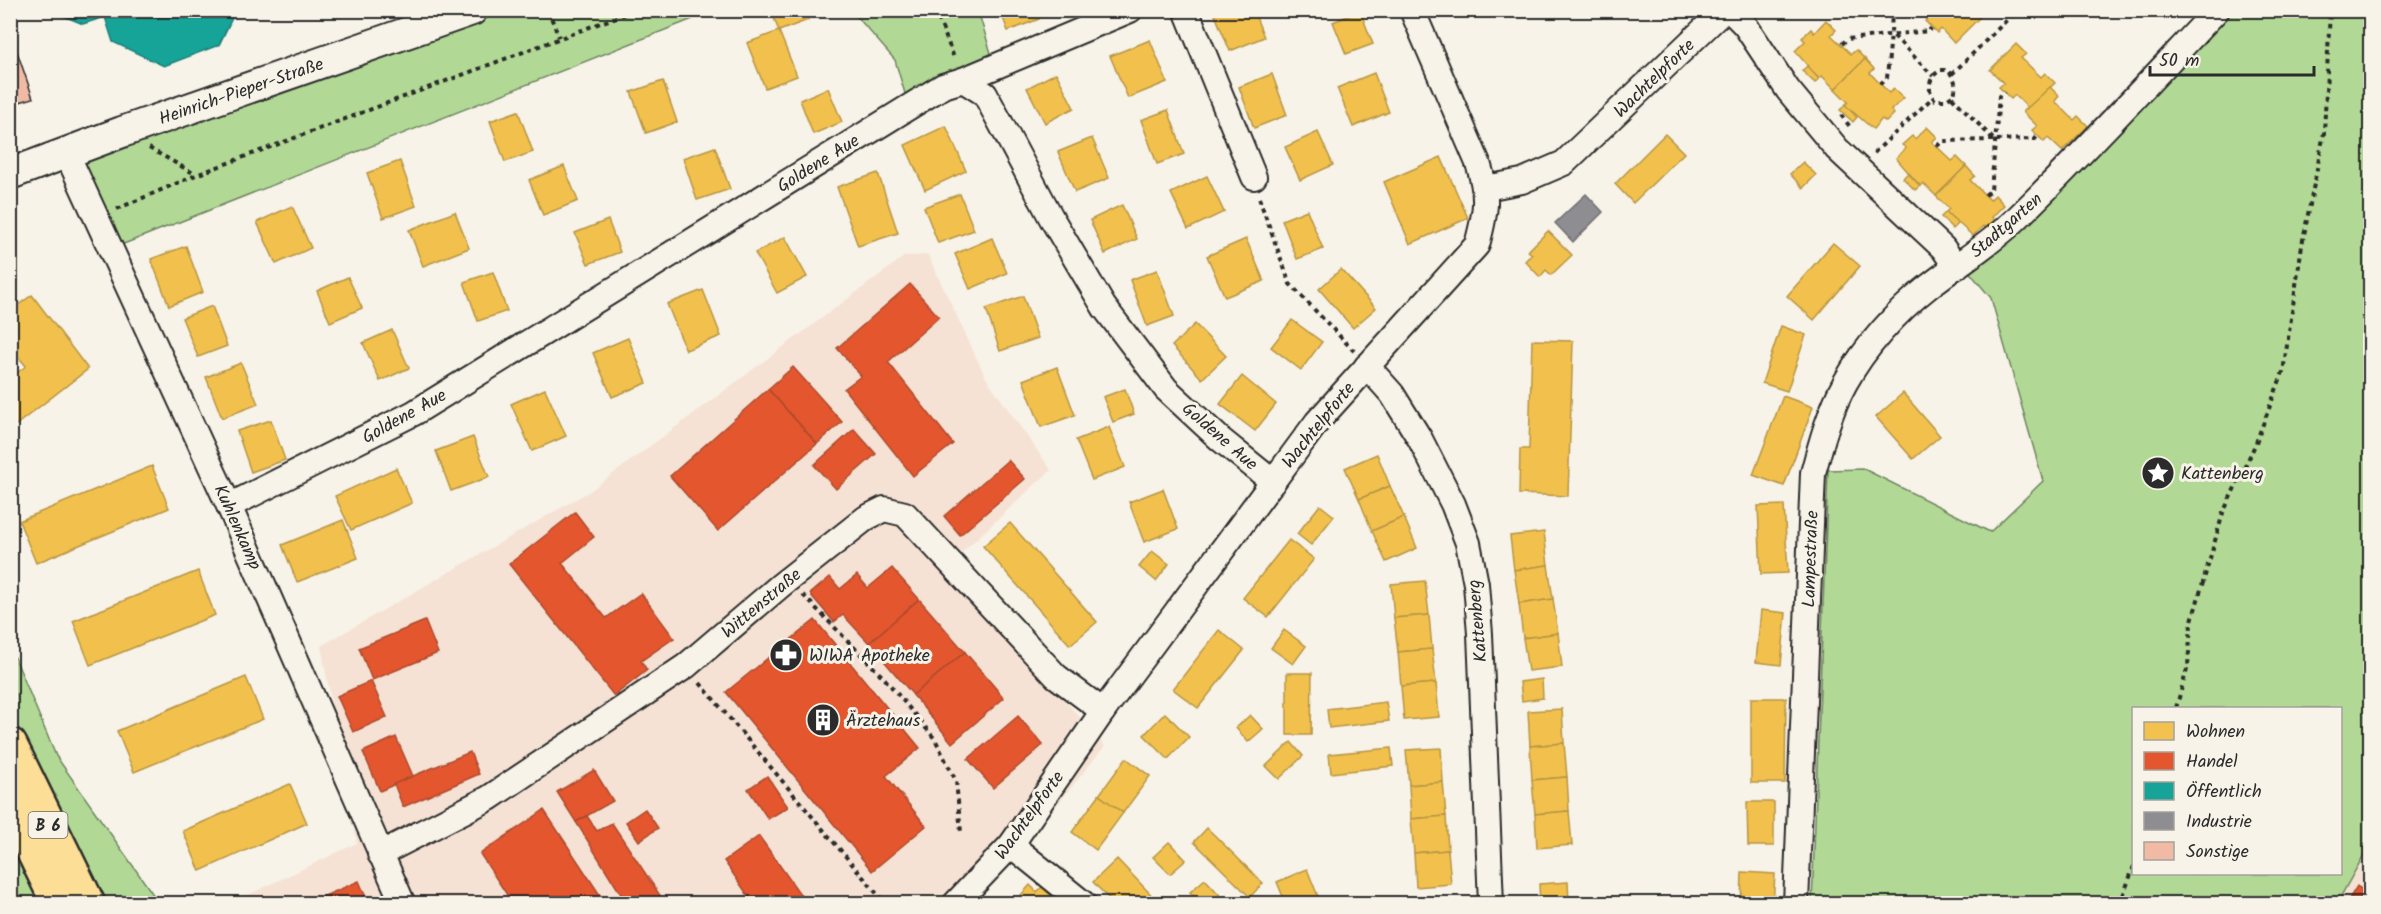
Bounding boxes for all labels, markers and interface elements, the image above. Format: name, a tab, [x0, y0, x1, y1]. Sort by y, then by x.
street label: Wachtelpforte	[1607, 32, 1703, 126]
scale bar	[2150, 39, 2314, 77]
text: 50 m	[2159, 47, 2199, 76]
street label: Heinrich-Pieper-Straße	[155, 51, 328, 134]
street label: Goldene Aue	[772, 127, 866, 201]
street label: Stadtgarten	[1964, 186, 2050, 266]
street label: Wachtelpforte	[1275, 376, 1363, 476]
street label: Goldene Aue	[357, 382, 453, 453]
street label: Goldene Aue	[1174, 396, 1264, 479]
place icon: Kattenberg	[2140, 455, 2176, 491]
place label: Kattenberg	[2181, 460, 2264, 489]
street label: Kuhlenkamp	[205, 480, 269, 575]
street label: Lampestraße	[1795, 510, 1828, 608]
street label: Wittenstraße	[715, 562, 809, 647]
street label: Kattenberg	[1460, 578, 1497, 663]
pharmacy icon: WIWA Apotheke	[768, 637, 804, 673]
place label: WIWA Apotheke	[809, 642, 930, 671]
building icon: Ärztehaus	[805, 702, 841, 738]
place label: Ärztehaus	[846, 707, 921, 736]
legend	[2132, 707, 2342, 875]
text: Wohnen	[2186, 718, 2245, 747]
text: Handel	[2186, 748, 2238, 777]
street label: Wachtelpforte	[988, 765, 1073, 867]
text: Öffentlich	[2186, 778, 2262, 807]
text: Industrie	[2186, 808, 2252, 837]
road number: B 6	[28, 812, 68, 838]
text: Sonstige	[2186, 838, 2249, 867]

